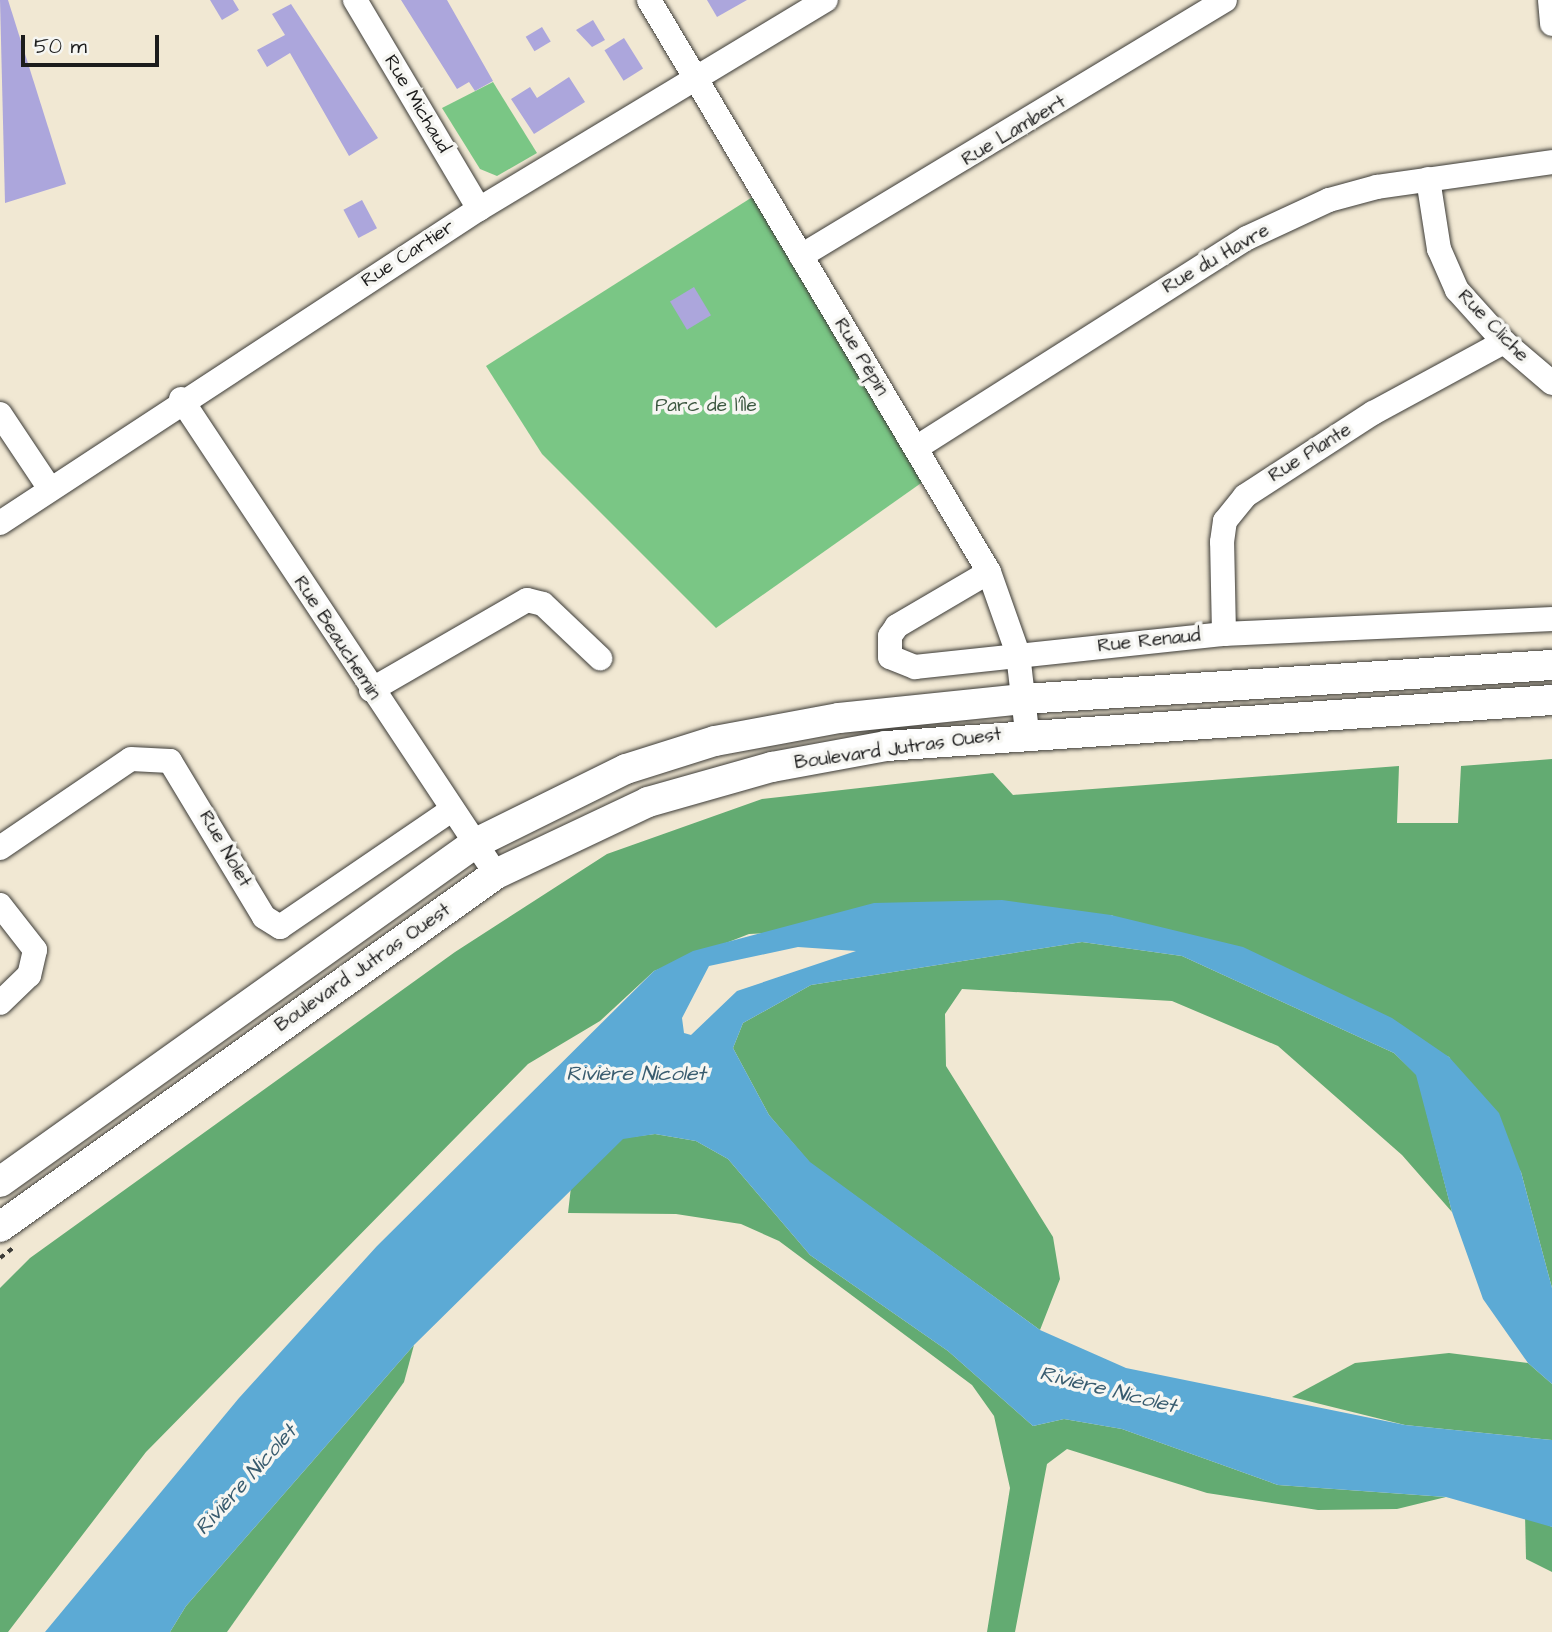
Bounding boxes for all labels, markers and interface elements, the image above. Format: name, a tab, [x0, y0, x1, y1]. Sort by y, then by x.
scale bar	[24, 21, 163, 65]
text: 50 m	[34, 32, 87, 61]
street label: Rue Michaud	[379, 51, 455, 157]
street label: Rue Lambert	[958, 91, 1070, 171]
street label: Rue Cartier	[357, 216, 459, 292]
street label: Rue du Havre	[1158, 219, 1274, 299]
street label: Rue Cliche	[1453, 285, 1533, 367]
street label: Rue Pépin	[829, 314, 893, 400]
park label: Parc de l'Île	[655, 395, 757, 417]
street label: Rue Plante	[1264, 419, 1356, 487]
street label: Rue Beauchemin	[288, 572, 386, 704]
street label: Rue Renaud	[1096, 624, 1202, 658]
street label: Boulevard Jutras Ouest	[793, 723, 1003, 775]
street label: Rue Nolet	[194, 807, 256, 891]
street label: Boulevard Jutras Ouest	[271, 899, 455, 1037]
water label: Rivière Nicolet	[566, 1061, 706, 1087]
water label: Rivière Nicolet	[1037, 1361, 1179, 1419]
water label: Rivière Nicolet	[190, 1420, 302, 1540]

